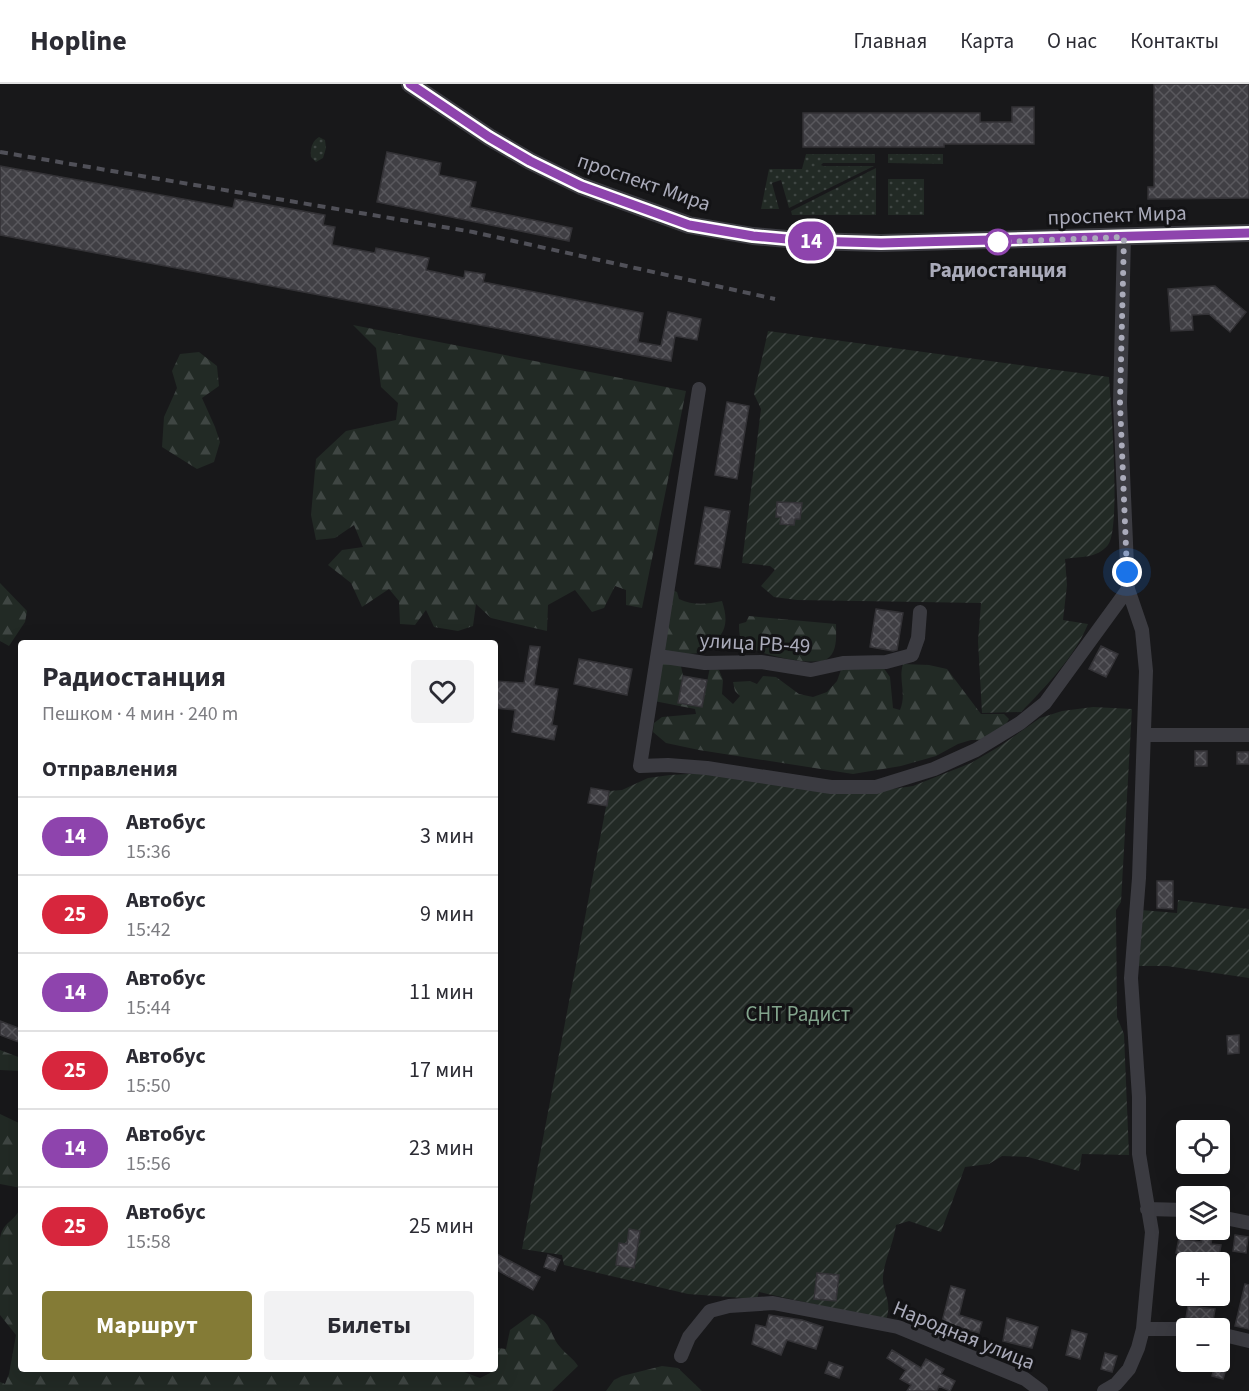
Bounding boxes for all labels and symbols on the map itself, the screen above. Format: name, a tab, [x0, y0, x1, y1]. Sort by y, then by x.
street label: проспект Мира	[573, 145, 715, 219]
street label: проспект Мира	[1047, 198, 1187, 232]
line badge: 14	[784, 222, 838, 260]
marker: Радиостанция	[985, 229, 1011, 255]
place label: Радиостанция	[929, 255, 1067, 285]
your location	[1112, 557, 1142, 587]
street label: улица РВ-49	[699, 625, 811, 661]
park label: СНТ Радист	[746, 999, 851, 1029]
street label: Народная улица	[888, 1293, 1040, 1377]

